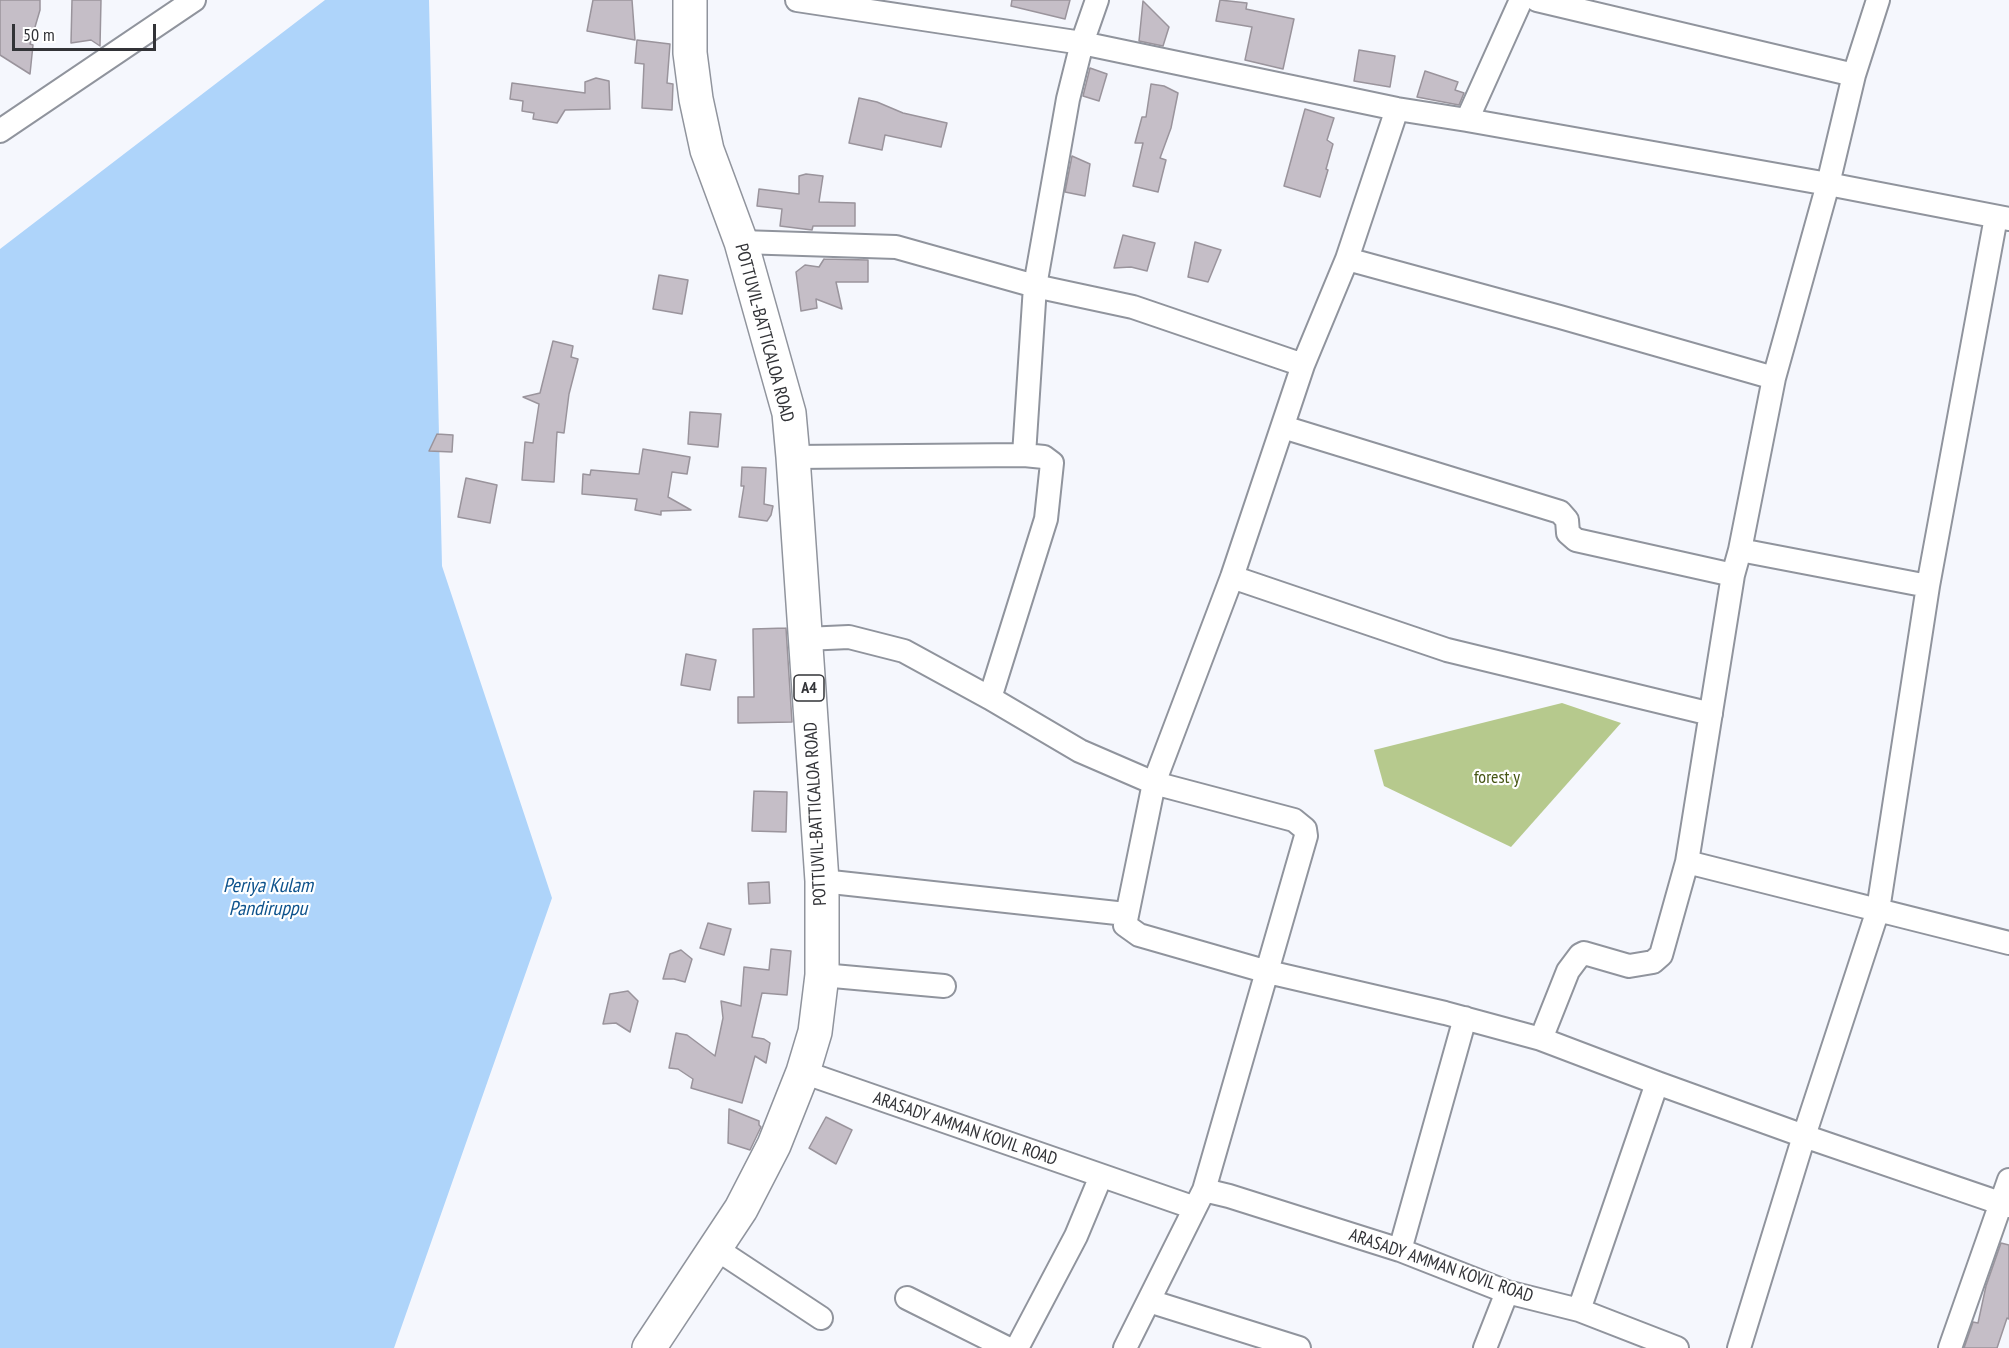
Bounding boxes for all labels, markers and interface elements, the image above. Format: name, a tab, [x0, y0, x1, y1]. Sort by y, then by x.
scale bar	[15, 12, 159, 50]
text: 50 m	[23, 23, 55, 46]
street label: POTTUVIL-BATTICALOA ROAD	[730, 241, 798, 425]
road number: A4	[794, 675, 824, 701]
street label: POTTUVIL-BATTICALOA ROAD	[800, 722, 832, 906]
park label: forest y	[1474, 767, 1520, 789]
water label: Periya Kulam Pandiruppu	[223, 874, 313, 921]
street label: ARASADY AMMAN KOVIL ROAD	[870, 1087, 1060, 1171]
street label: ARASADY AMMAN KOVIL ROAD	[1346, 1224, 1536, 1308]

